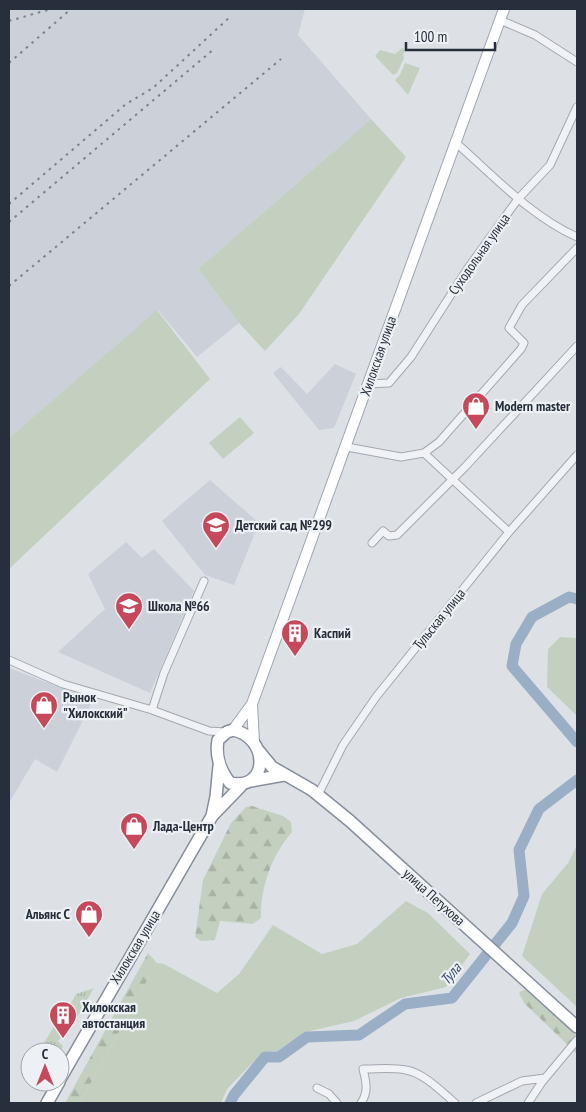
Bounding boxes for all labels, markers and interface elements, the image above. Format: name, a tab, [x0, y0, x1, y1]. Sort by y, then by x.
scale bar	[406, 20, 495, 52]
text: 100 m	[414, 27, 447, 46]
street label: Суходольная улица	[444, 210, 514, 298]
street label: Хилокская улица	[356, 314, 400, 398]
shop icon: Modern master	[461, 391, 491, 430]
place label: Modern master	[495, 397, 571, 415]
school or university icon: Детский сад №299	[201, 510, 231, 549]
place label: Детский сад №299	[235, 516, 332, 534]
street label: Тульская улица	[409, 585, 469, 653]
school or university icon: Школа №66	[114, 591, 144, 630]
place label: Школа №66	[148, 597, 210, 615]
building icon: Каспий	[280, 618, 310, 657]
place label: Каспий	[314, 624, 351, 642]
place label: Рынок "Хилокский"	[63, 688, 128, 722]
shop icon: Рынок "Хилокский"	[29, 690, 59, 729]
shop icon: Лада-Центр	[119, 811, 149, 850]
place label: Лада-Центр	[152, 817, 214, 835]
street label: улица Петухова	[399, 864, 469, 930]
shop icon: Альянс С	[74, 899, 104, 938]
place label: Альянс С	[25, 905, 71, 923]
street label: Хилокская улица	[106, 907, 164, 987]
water label: Тула	[436, 958, 466, 988]
place label: Хилокская автостанция	[82, 998, 145, 1032]
building icon: Хилокская автостанция	[48, 1000, 78, 1039]
north arrow	[20, 1042, 70, 1092]
text: С	[42, 1045, 49, 1063]

